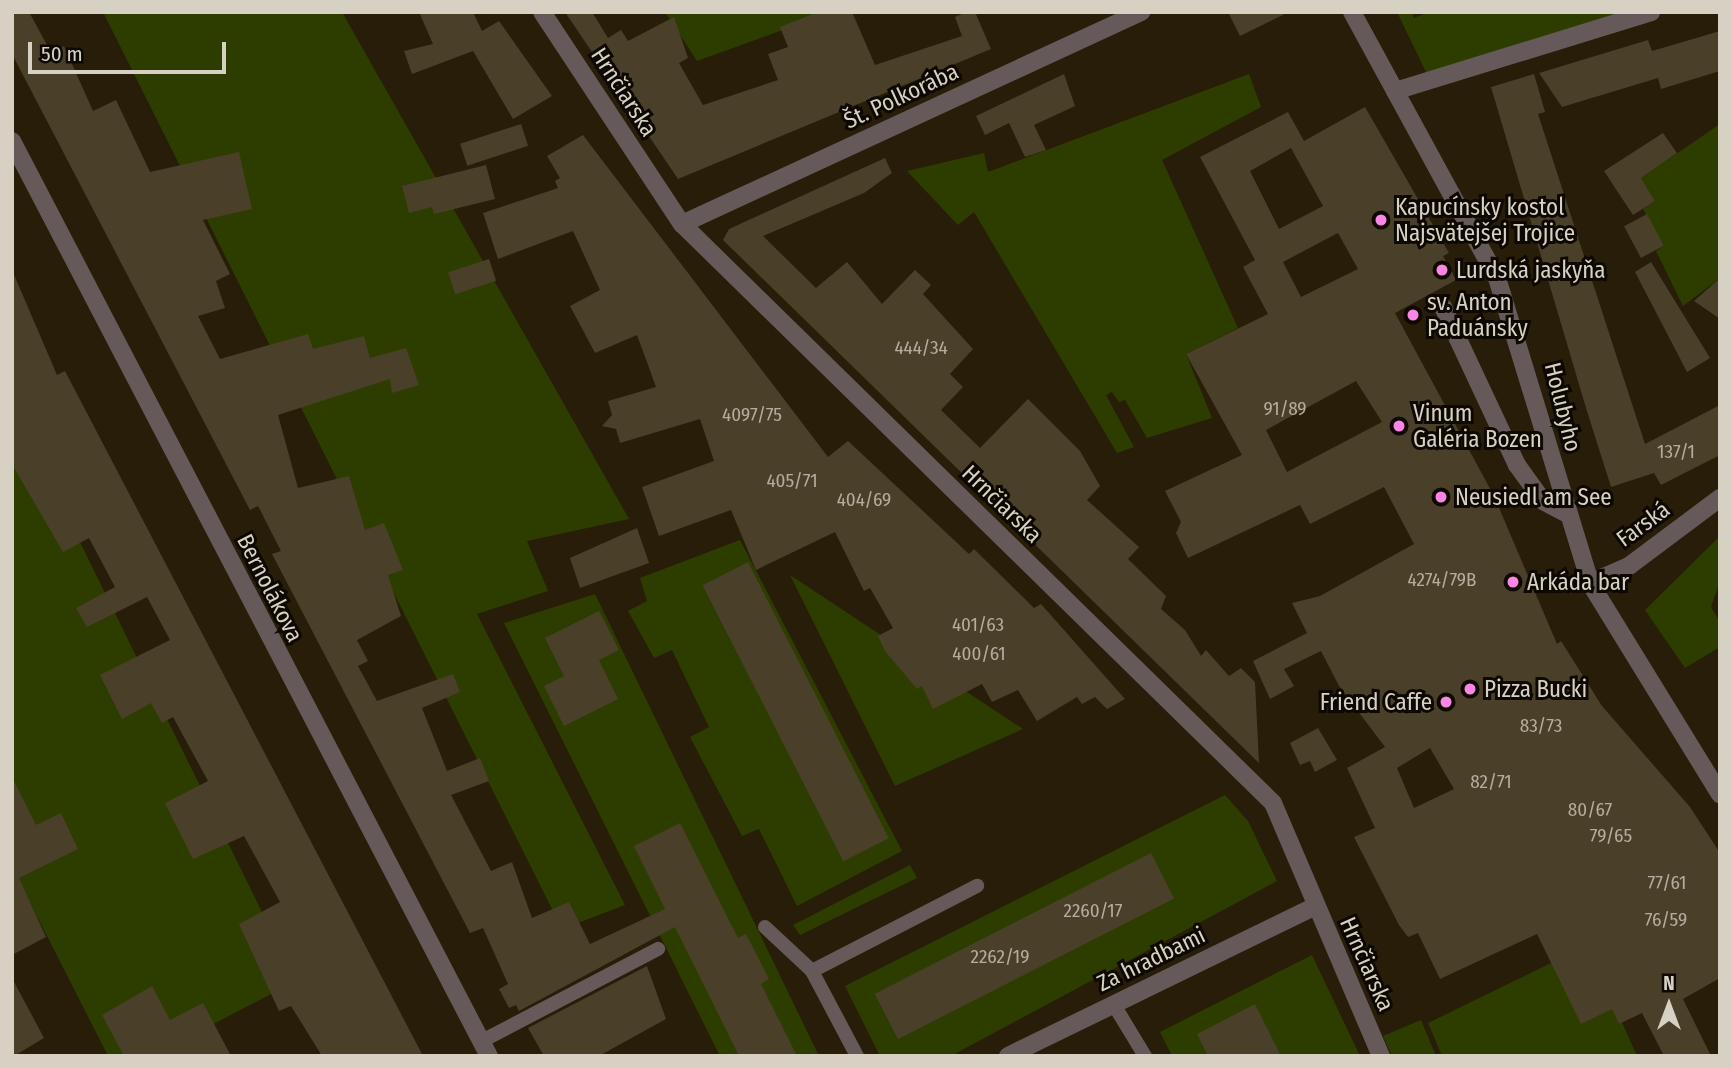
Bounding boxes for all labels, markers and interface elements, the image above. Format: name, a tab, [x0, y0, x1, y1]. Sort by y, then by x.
scale bar	[32, 28, 229, 72]
text: 50 m	[41, 41, 83, 67]
street label: Hrnčiarska	[585, 42, 663, 142]
street label: Št. Polkorába	[839, 57, 963, 135]
place label: Kapucínsky kostol Najsvätejšej Trojice	[1395, 193, 1575, 247]
marker: Kapucínsky kostol Najsvätejšej Trojice	[1373, 212, 1389, 228]
place label: Lurdská jaskyňa	[1456, 256, 1606, 284]
marker: Lurdská jaskyňa	[1434, 262, 1450, 278]
place label: sv. Anton Paduánsky	[1427, 288, 1528, 342]
marker: sv. Anton Paduánsky	[1405, 307, 1421, 323]
house number: 444/34	[894, 337, 948, 359]
street label: Holubyho	[1539, 360, 1587, 454]
house number: 91/89	[1263, 398, 1307, 420]
place label: Vinum Galéria Bozen	[1413, 399, 1542, 453]
house number: 4097/75	[722, 404, 782, 426]
marker: Vinum Galéria Bozen	[1391, 418, 1407, 434]
house number: 137/1	[1657, 441, 1695, 463]
street label: Hrnčiarska	[956, 459, 1048, 549]
house number: 405/71	[766, 470, 818, 492]
place label: Neusiedl am See	[1455, 483, 1612, 511]
house number: 404/69	[837, 489, 891, 511]
marker: Neusiedl am See	[1433, 489, 1449, 505]
street label: Farská	[1611, 495, 1675, 553]
street label: Bernolákova	[231, 530, 309, 646]
place label: Arkáda bar	[1527, 568, 1629, 596]
house number: 4274/79B	[1407, 569, 1477, 591]
marker: Arkáda bar	[1505, 574, 1521, 590]
house number: 401/63	[952, 614, 1004, 636]
house number: 400/61	[952, 643, 1006, 665]
place label: Pizza Bucki	[1484, 675, 1587, 703]
marker: Pizza Bucki	[1462, 681, 1478, 697]
place label: Friend Caffe	[1320, 688, 1432, 716]
marker: Friend Caffe	[1438, 694, 1454, 710]
house number: 83/73	[1520, 715, 1562, 737]
house number: 82/71	[1470, 771, 1512, 793]
house number: 80/67	[1568, 799, 1612, 821]
house number: 79/65	[1590, 825, 1632, 847]
house number: 77/61	[1648, 872, 1686, 894]
house number: 2260/17	[1064, 900, 1122, 922]
house number: 76/59	[1645, 909, 1687, 931]
street label: Hrnčiarska	[1334, 913, 1400, 1015]
street label: Za hradbami	[1092, 921, 1210, 997]
house number: 2262/19	[971, 946, 1029, 968]
north arrow	[1634, 970, 1704, 1040]
text: N	[1663, 972, 1675, 995]

